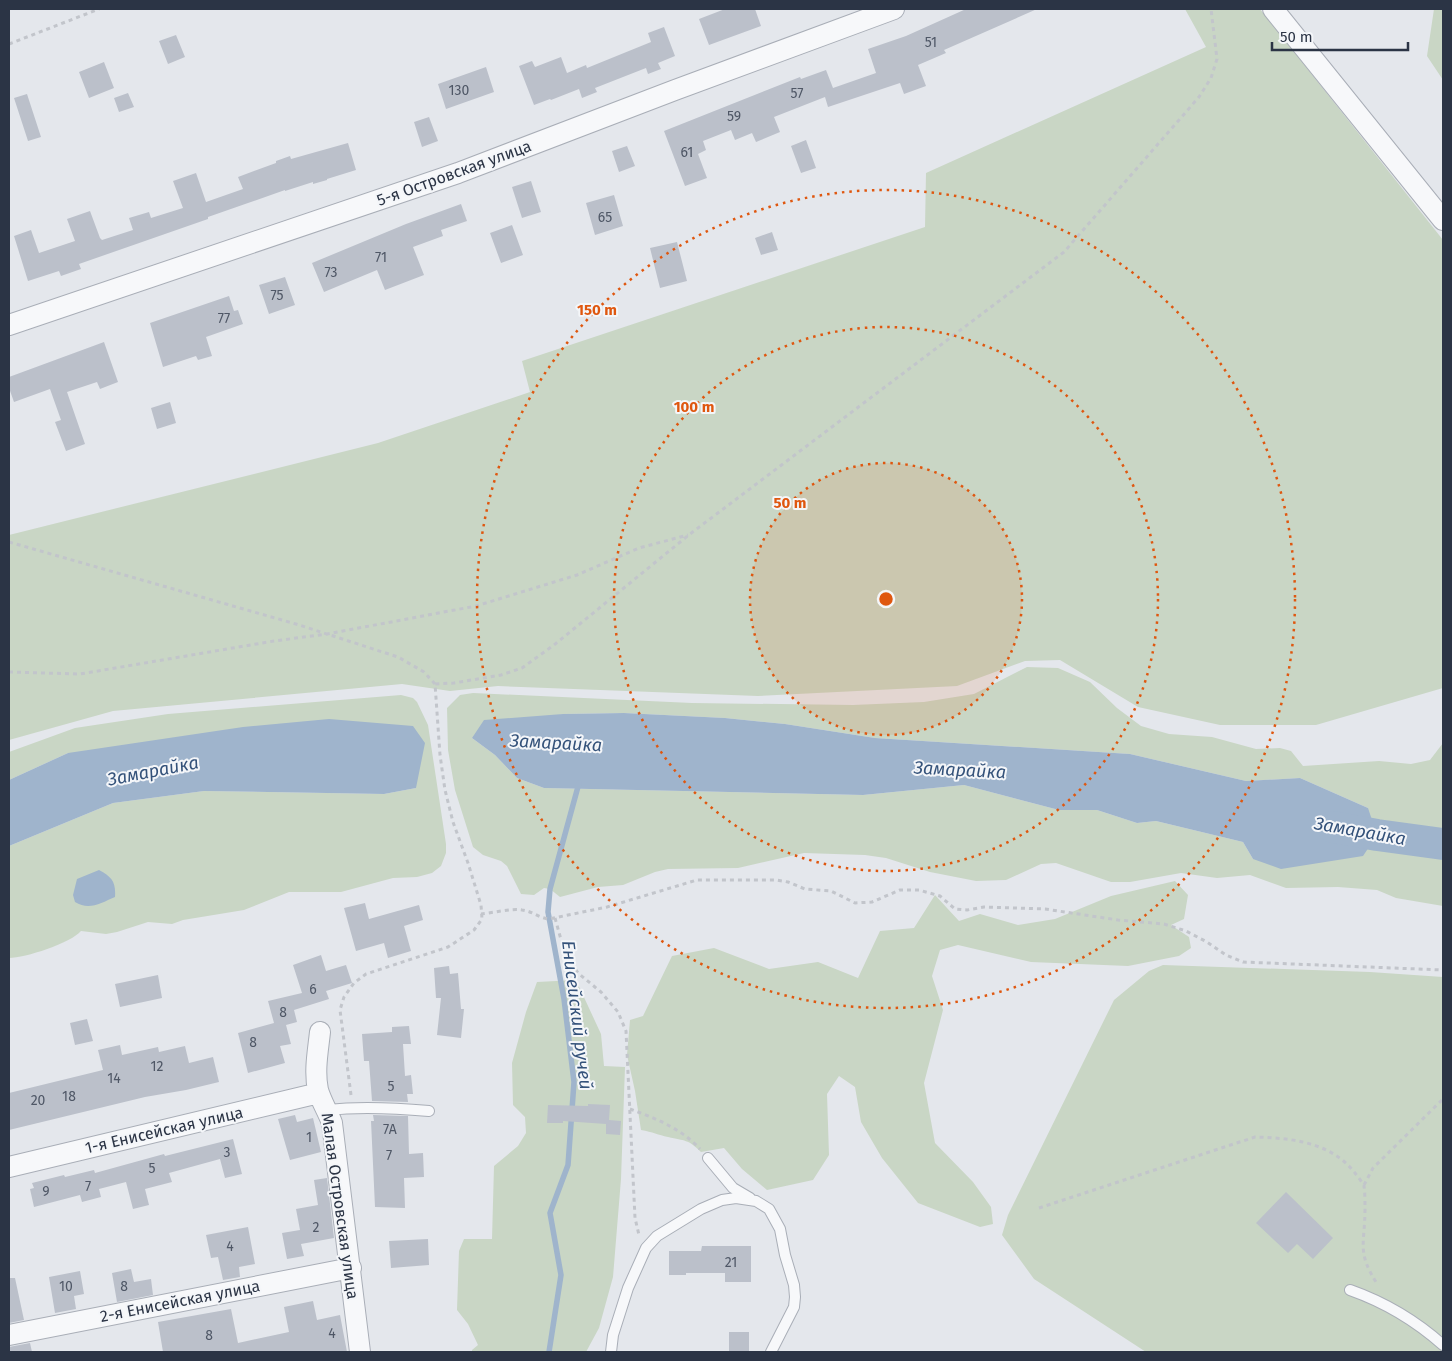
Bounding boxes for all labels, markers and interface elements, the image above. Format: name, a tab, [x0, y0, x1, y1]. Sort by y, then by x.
scale bar	[1272, 20, 1408, 52]
text: 50 m	[1280, 28, 1313, 46]
house number: 51	[925, 34, 937, 51]
house number: 130	[449, 82, 470, 99]
house number: 57	[791, 85, 803, 102]
house number: 59	[727, 108, 741, 125]
street label: 5-я Островская улица	[374, 136, 534, 210]
house number: 61	[681, 144, 693, 161]
house number: 65	[598, 209, 612, 226]
house number: 71	[375, 249, 387, 266]
house number: 73	[324, 264, 338, 281]
house number: 75	[270, 287, 284, 304]
text: 150 m	[577, 301, 617, 319]
house number: 77	[218, 310, 230, 327]
text: 100 m	[674, 398, 714, 416]
text: 50 m	[773, 494, 807, 512]
centre of rings	[877, 590, 895, 608]
water label: Замарайка	[508, 730, 603, 756]
water label: Замарайка	[105, 751, 200, 791]
water label: Замарайка	[912, 757, 1007, 783]
water label: Замарайка	[1312, 812, 1407, 850]
water label: Енисейский ручей	[557, 939, 597, 1091]
house number: 6	[309, 981, 317, 998]
house number: 8	[279, 1004, 287, 1021]
house number: 8	[249, 1034, 257, 1051]
house number: 12	[151, 1058, 164, 1075]
house number: 14	[107, 1070, 121, 1087]
house number: 5	[387, 1078, 395, 1095]
house number: 18	[62, 1088, 76, 1105]
house number: 20	[31, 1092, 46, 1109]
street label: 1-я Енисейская улица	[83, 1103, 245, 1157]
street label: Малая Островская улица	[318, 1112, 362, 1300]
house number: 7А	[383, 1121, 397, 1138]
house number: 1	[306, 1129, 312, 1146]
house number: 3	[224, 1144, 231, 1161]
house number: 7	[386, 1147, 392, 1164]
house number: 5	[148, 1160, 156, 1177]
house number: 7	[85, 1178, 91, 1195]
house number: 9	[42, 1183, 50, 1200]
house number: 2	[313, 1219, 320, 1236]
house number: 4	[226, 1238, 234, 1255]
house number: 21	[725, 1254, 737, 1271]
street label: 2-я Енисейская улица	[98, 1276, 262, 1326]
house number: 10	[59, 1278, 73, 1295]
house number: 8	[120, 1278, 128, 1295]
house number: 4	[328, 1325, 336, 1342]
house number: 8	[205, 1327, 213, 1344]

